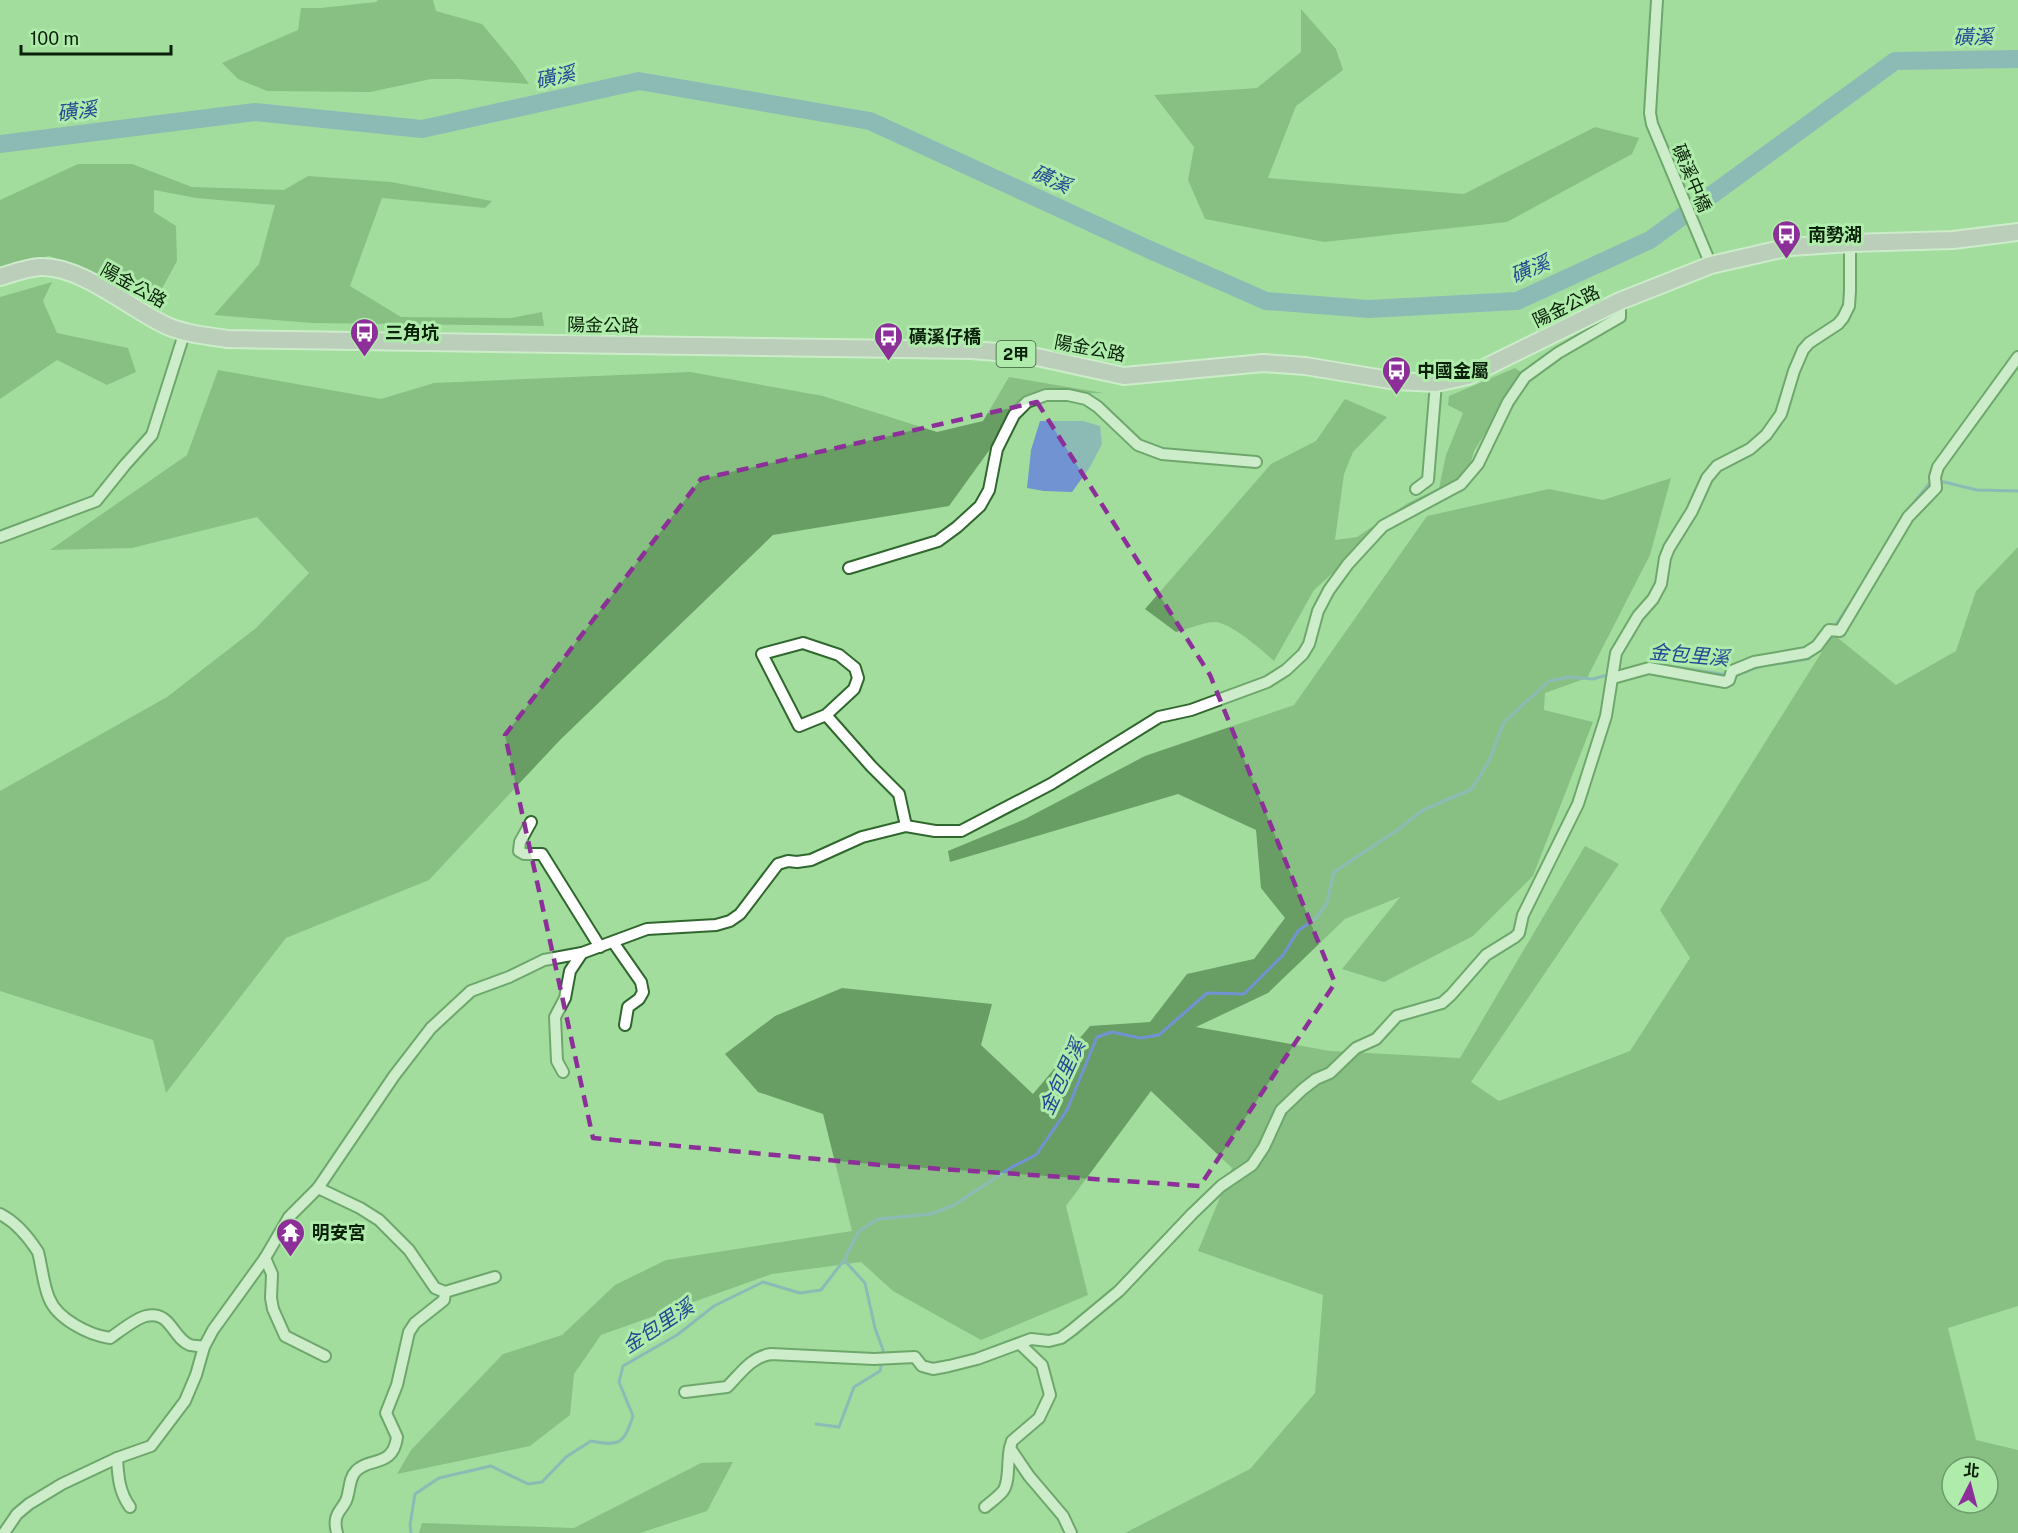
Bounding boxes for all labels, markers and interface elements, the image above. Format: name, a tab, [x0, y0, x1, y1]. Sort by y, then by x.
scale bar	[21, 18, 171, 56]
water label: 磺溪	[1953, 25, 1996, 49]
text: 100 m	[30, 28, 79, 49]
water label: 磺溪	[533, 60, 580, 93]
water label: 磺溪	[56, 96, 101, 125]
street label: 磺溪中橋	[1668, 141, 1716, 215]
water label: 磺溪	[1028, 160, 1077, 199]
bus stop icon: 南勢湖	[1771, 218, 1803, 260]
place label: 南勢湖	[1808, 224, 1862, 245]
water label: 磺溪	[1507, 249, 1556, 288]
street label: 陽金公路	[97, 258, 171, 312]
street label: 陽金公路	[1529, 281, 1603, 331]
street label: 陽金公路	[567, 314, 639, 336]
bus stop icon: 三角坑	[348, 316, 380, 358]
bus stop icon: 磺溪仔橋	[872, 320, 904, 362]
place label: 三角坑	[385, 322, 439, 343]
place label: 磺溪仔橋	[909, 326, 981, 347]
street label: 陽金公路	[1053, 331, 1127, 365]
road number: 2甲	[996, 341, 1036, 367]
bus stop icon: 中國金屬	[1380, 354, 1412, 396]
place label: 中國金屬	[1417, 360, 1489, 381]
water label: 金包里溪	[1648, 640, 1733, 671]
water label: 金包里溪	[1034, 1033, 1091, 1118]
temple icon: 明安宮	[275, 1216, 307, 1258]
place label: 明安宮	[312, 1222, 366, 1243]
water label: 金包里溪	[618, 1293, 701, 1358]
north arrow	[1940, 1455, 2000, 1515]
text: 北	[1963, 1460, 1980, 1481]

